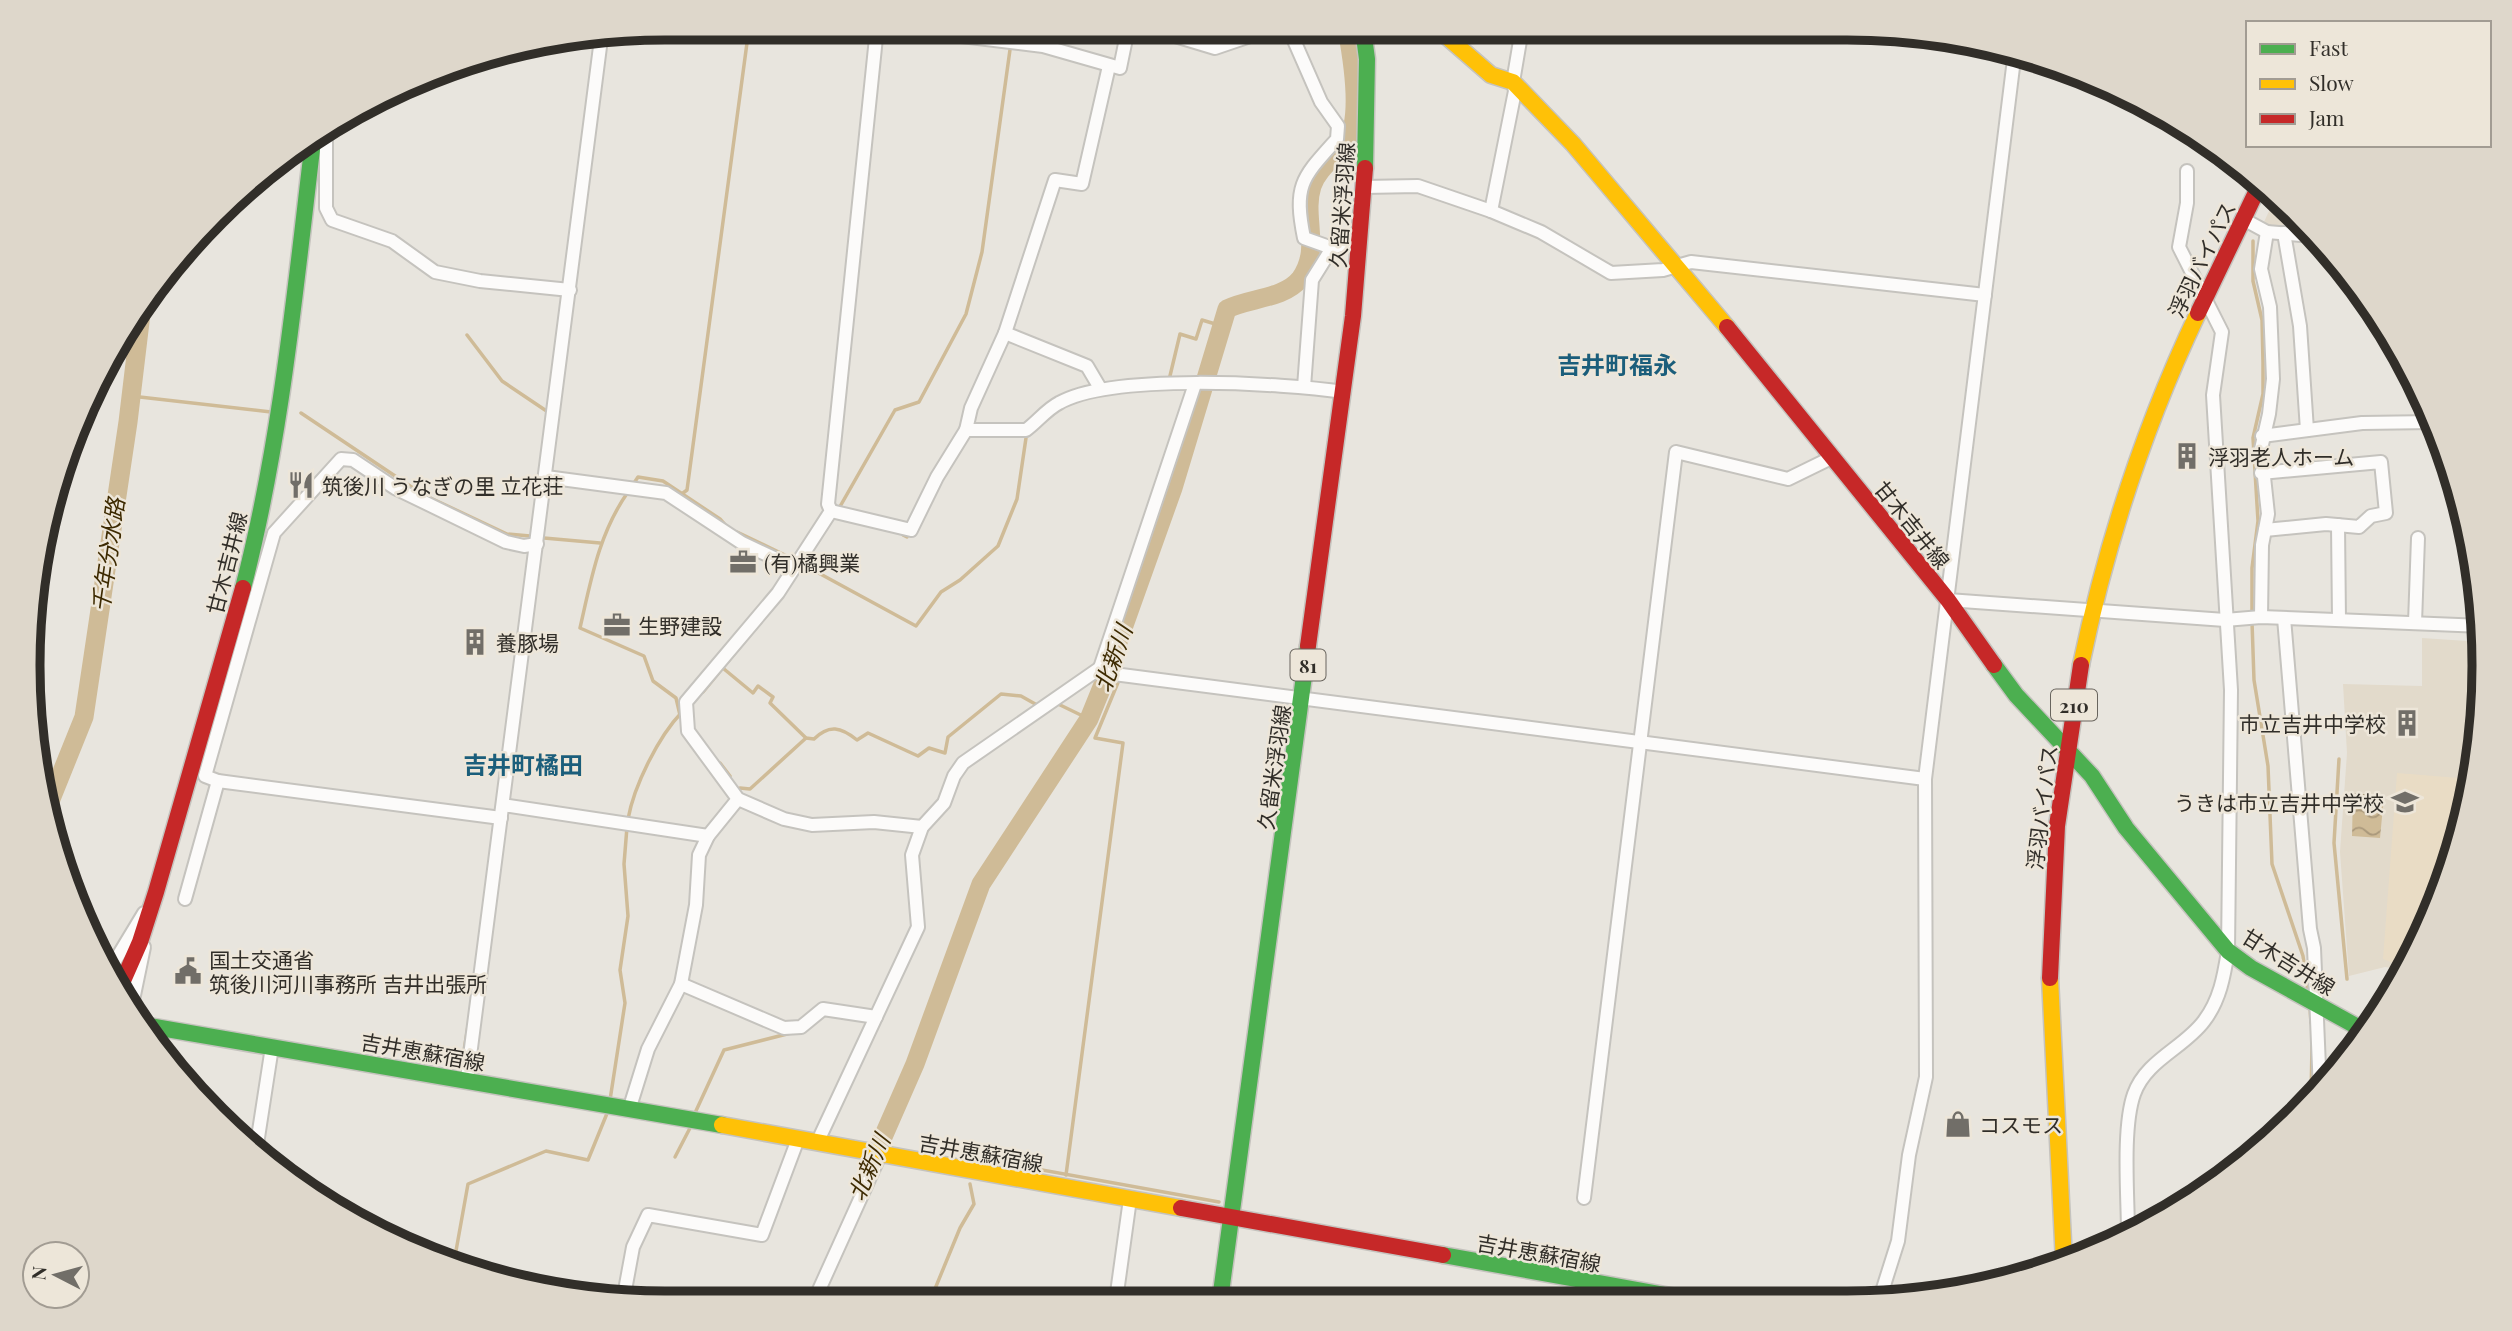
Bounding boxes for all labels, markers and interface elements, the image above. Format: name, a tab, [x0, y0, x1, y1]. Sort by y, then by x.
legend	[2246, 21, 2491, 147]
text: Fast	[2309, 33, 2348, 61]
text: Slow	[2309, 68, 2354, 96]
text: Jam	[2308, 103, 2345, 131]
street label: 久留米浮羽線	[1323, 141, 1359, 269]
street label: 浮羽バイパス	[2161, 196, 2241, 322]
district label: 吉井町福永	[1557, 348, 1677, 380]
building icon: 浮羽老人ホーム	[2172, 441, 2202, 471]
place label: 浮羽老人ホーム	[2208, 442, 2354, 470]
restaurant icon: 筑後川 うなぎの里 立花荘	[286, 470, 316, 500]
place label: 筑後川 うなぎの里 立花荘	[322, 471, 563, 499]
street label: 甘木吉井線	[1869, 474, 1957, 574]
water label: 千年分水路	[84, 494, 131, 614]
street label: 甘木吉井線	[200, 509, 252, 617]
office icon: (有)橘興業	[728, 547, 758, 577]
place label: (有)橘興業	[764, 548, 860, 576]
office icon: 生野建設	[602, 610, 632, 640]
place label: 生野建設	[638, 611, 722, 639]
water label: 北新川	[1086, 617, 1139, 696]
building icon: 養豚場	[460, 627, 490, 657]
place label: 養豚場	[496, 628, 559, 656]
road number: 81	[1290, 650, 1326, 680]
road number: 210	[2051, 690, 2097, 720]
street label: 久留米浮羽線	[1250, 703, 1296, 831]
building icon: 市立吉井中学校	[2392, 708, 2422, 738]
place label: 市立吉井中学校	[2239, 709, 2386, 737]
street label: 浮羽バイパス	[2019, 743, 2063, 871]
district label: 吉井町橘田	[463, 748, 583, 780]
school or university icon: うきは市立吉井中学校	[2390, 787, 2420, 817]
place label: うきは市立吉井中学校	[2174, 788, 2384, 816]
street label: 甘木吉井線	[2237, 921, 2341, 1001]
place label: 国土交通省 筑後川河川事務所 吉井出張所	[209, 945, 487, 997]
public building icon: 国土交通省 筑後川河川事務所 吉井出張所	[173, 956, 203, 986]
street label: 吉井恵蘇宿線	[359, 1026, 487, 1076]
shop icon: コスモス	[1943, 1109, 1973, 1139]
place label: コスモス	[1979, 1110, 2063, 1138]
water label: 北新川	[840, 1126, 897, 1205]
street label: 吉井恵蘇宿線	[917, 1127, 1045, 1177]
street label: 吉井恵蘇宿線	[1475, 1227, 1603, 1277]
north arrow	[21, 1240, 91, 1310]
text: N	[24, 1265, 52, 1281]

